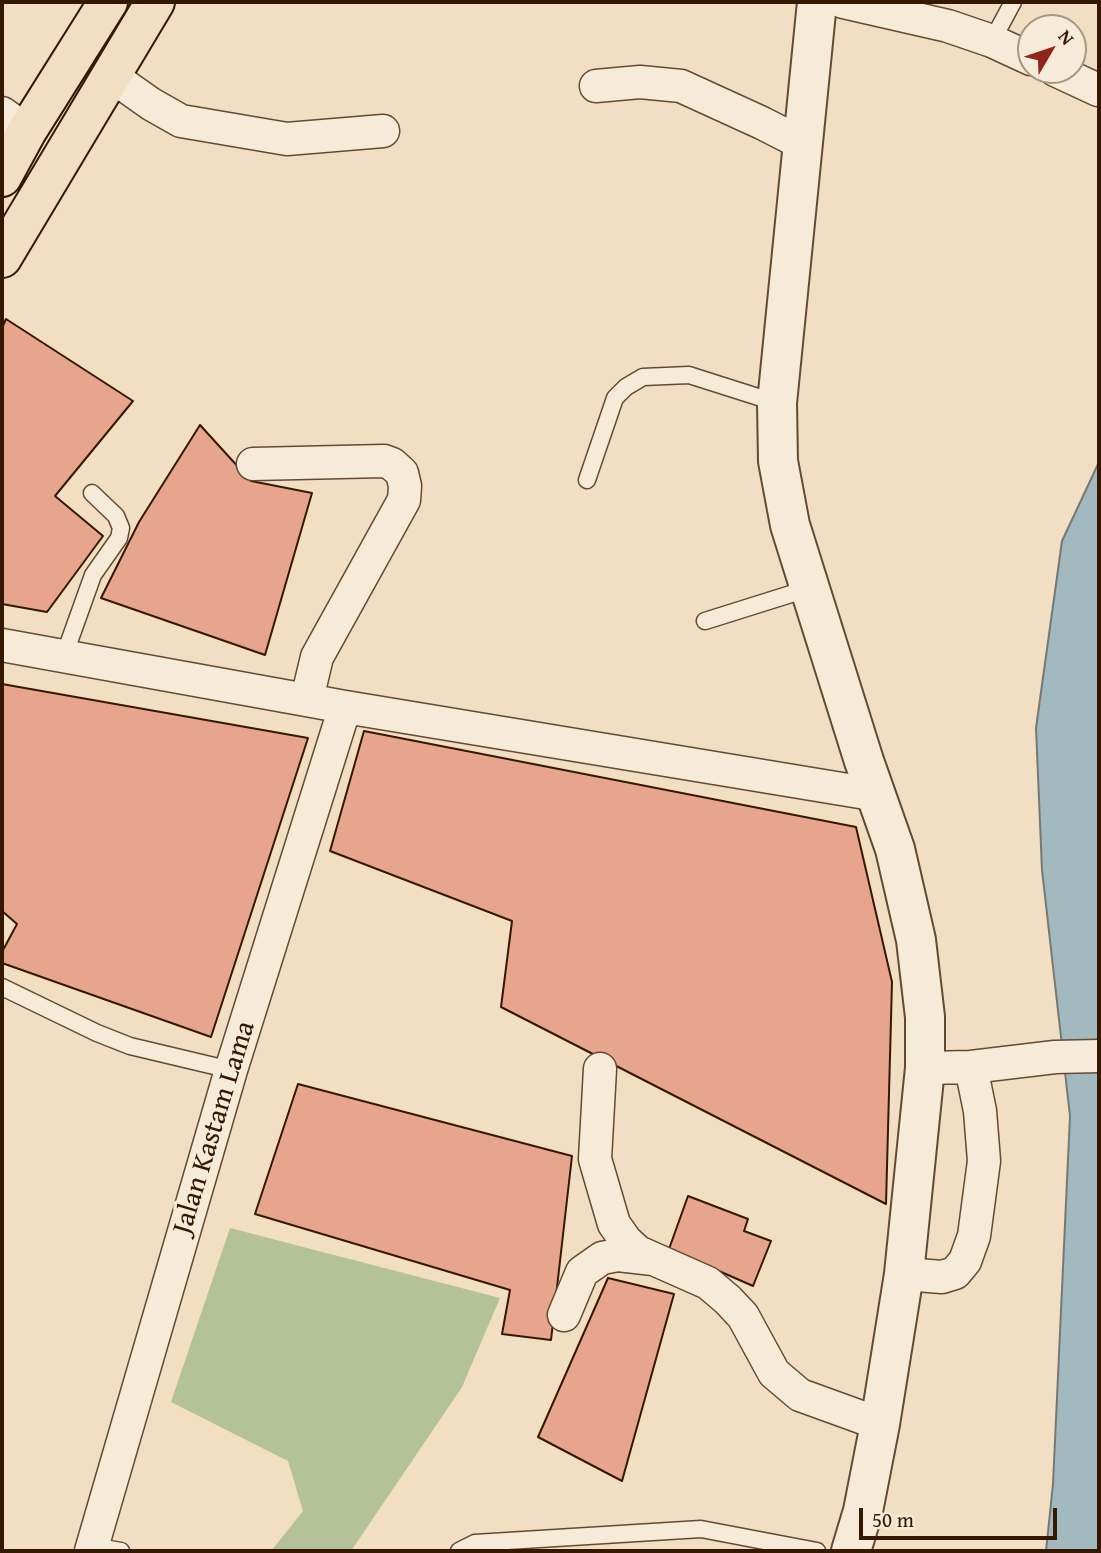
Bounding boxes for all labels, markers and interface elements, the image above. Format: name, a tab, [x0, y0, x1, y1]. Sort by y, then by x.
north arrow	[1017, 14, 1087, 84]
text: N	[1052, 23, 1082, 51]
street label: Jalan Kastam Lama	[167, 1017, 263, 1239]
scale bar	[863, 1494, 1061, 1538]
text: 50 m	[872, 1504, 914, 1535]

